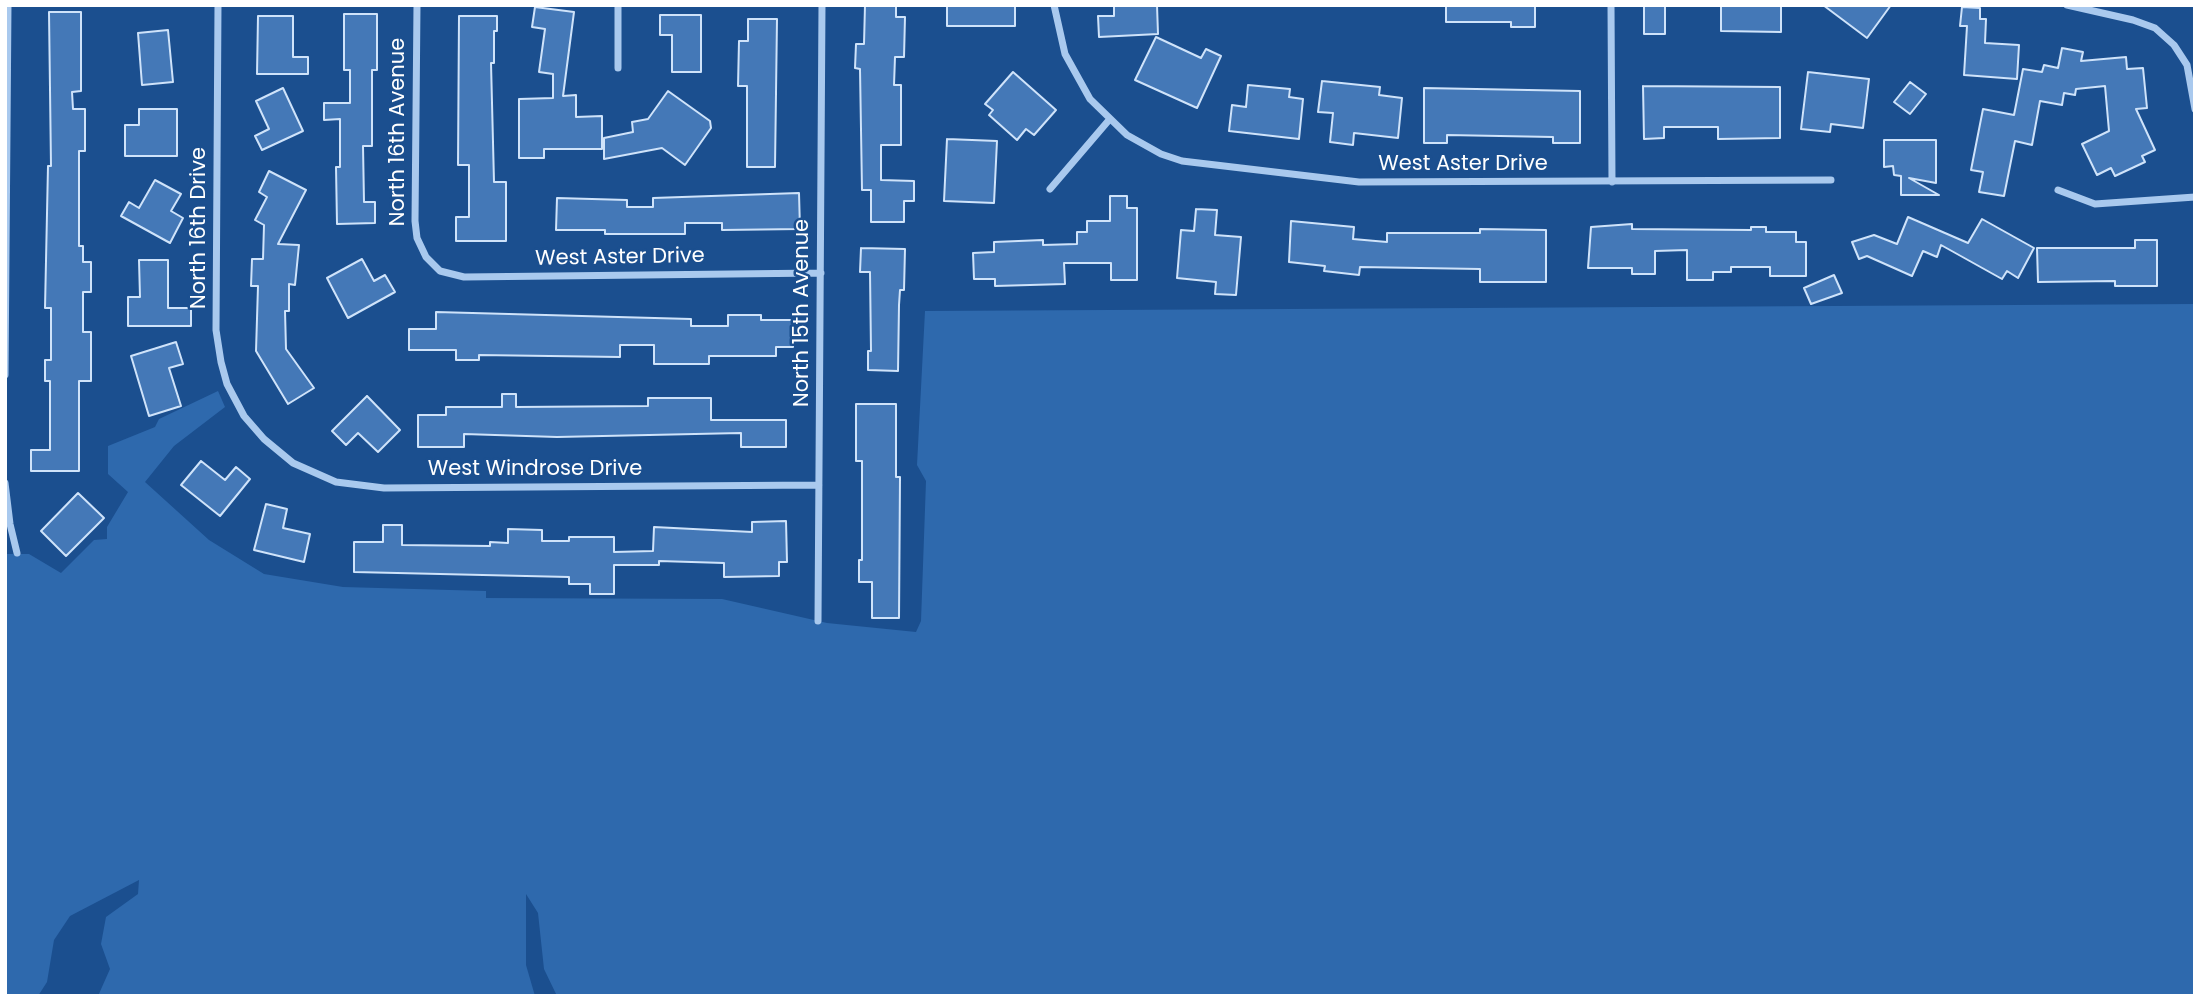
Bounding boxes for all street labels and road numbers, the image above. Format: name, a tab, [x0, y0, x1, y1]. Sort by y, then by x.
street label: North 16th Avenue	[386, 38, 412, 226]
street label: North 16th Drive	[187, 147, 213, 309]
street label: West Aster Drive	[1378, 152, 1548, 178]
street label: North 15th Avenue	[790, 219, 816, 407]
street label: West Aster Drive	[535, 244, 705, 272]
street label: West Windrose Drive	[428, 457, 642, 483]

